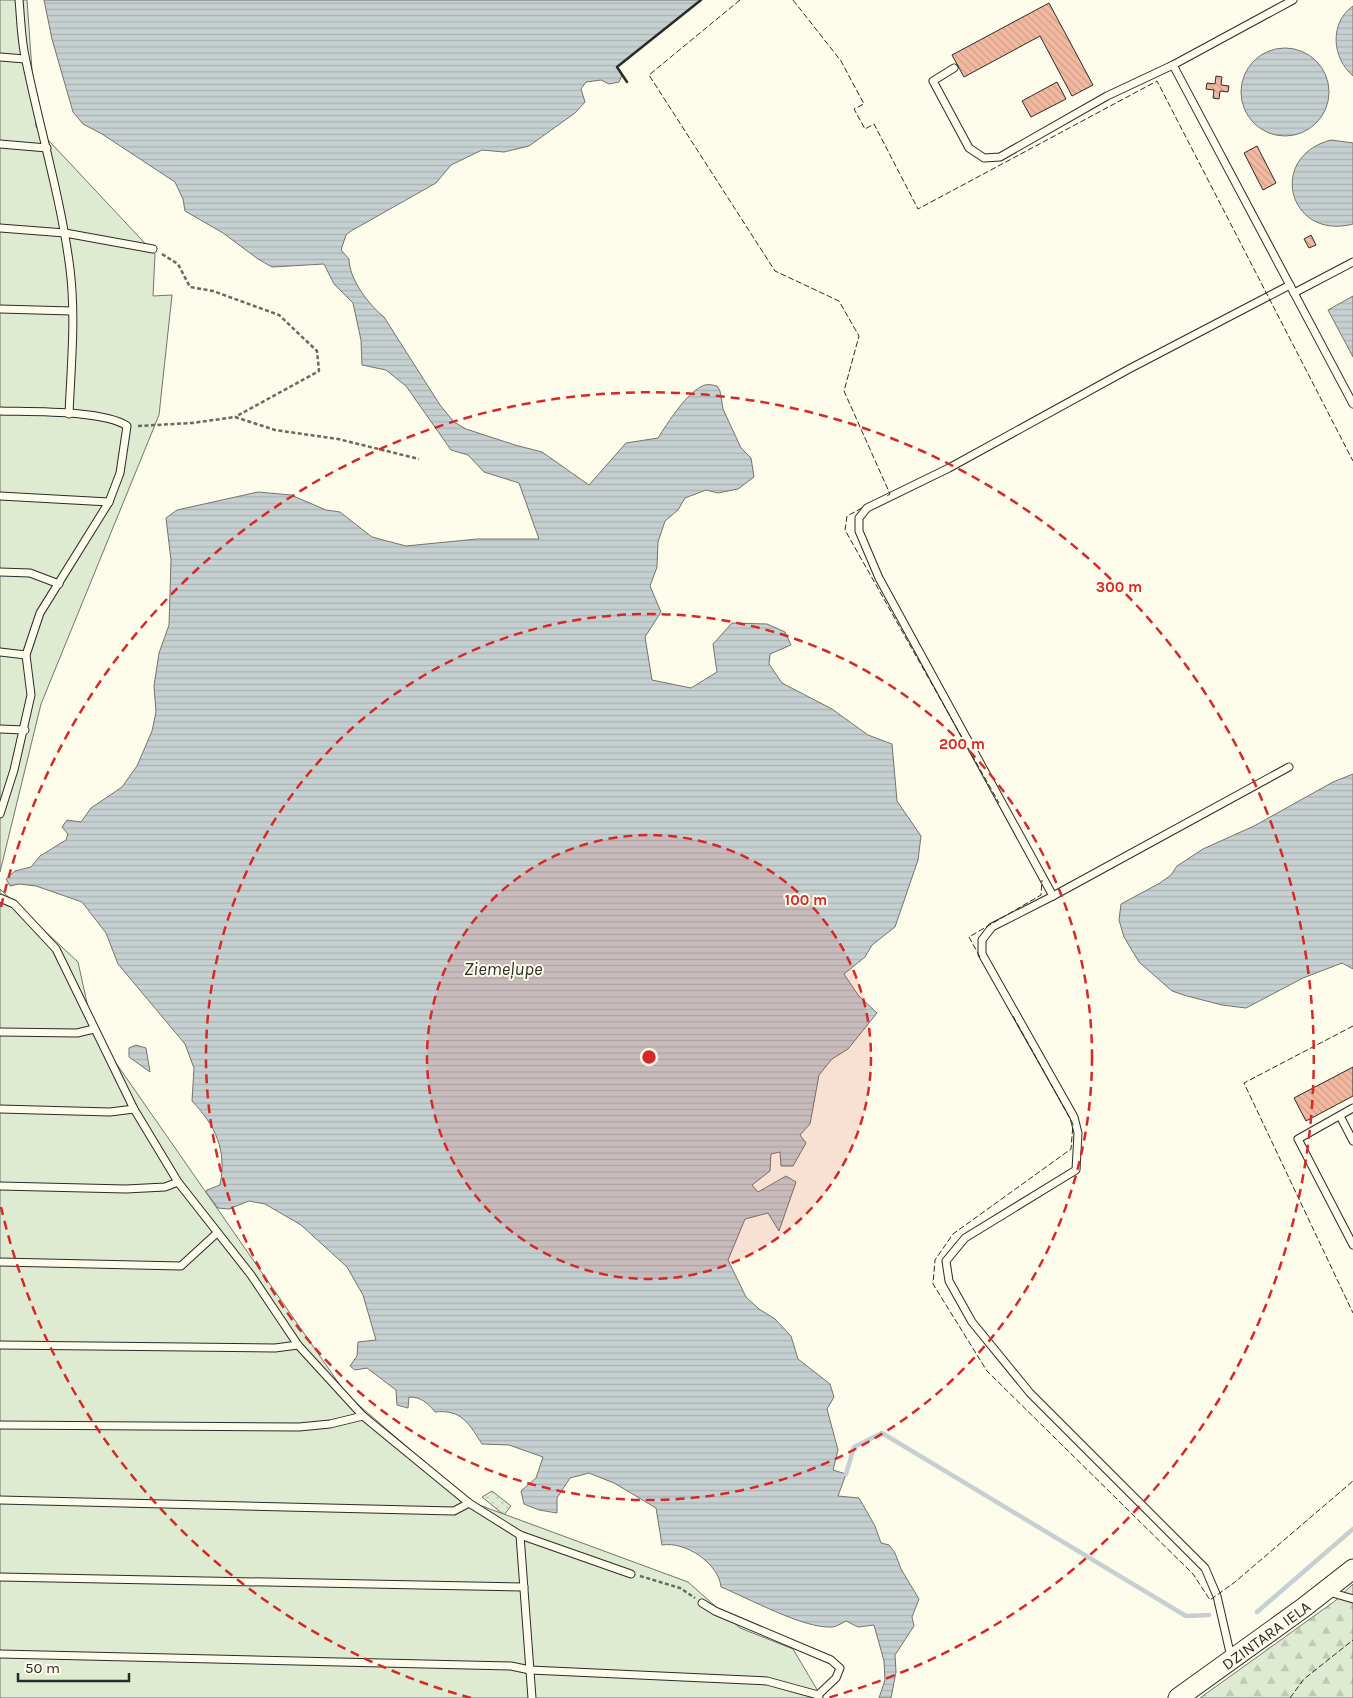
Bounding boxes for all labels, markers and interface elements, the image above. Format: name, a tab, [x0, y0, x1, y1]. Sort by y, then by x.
text: 300 m	[1096, 578, 1142, 596]
text: 200 m	[939, 735, 985, 753]
text: 100 m	[785, 891, 827, 909]
water label: Ziemeļupe	[464, 958, 542, 980]
centre of rings	[640, 1048, 658, 1066]
street label: DZINTARA IELA	[1218, 1597, 1314, 1674]
scale bar	[18, 1650, 129, 1682]
text: 50 m	[25, 1659, 60, 1677]

